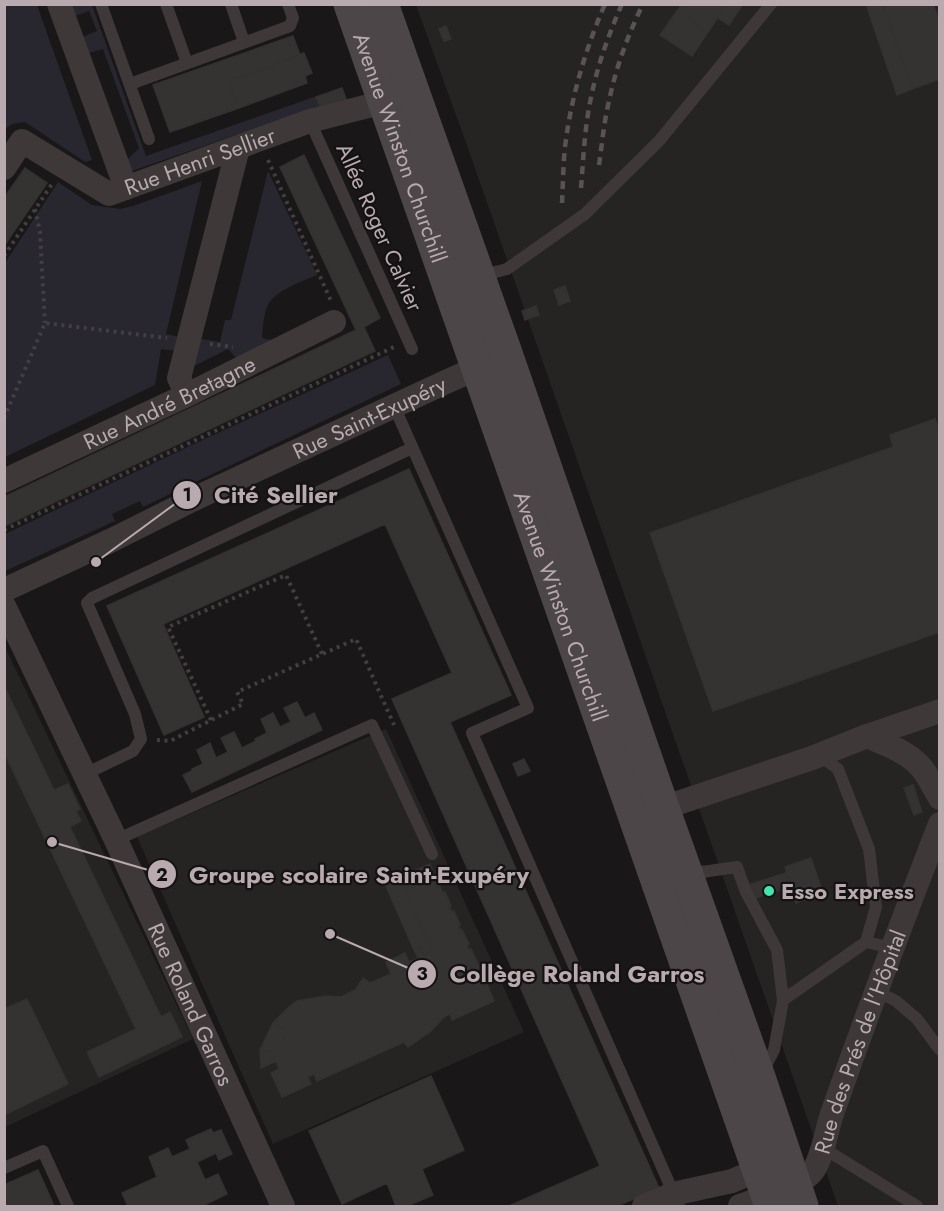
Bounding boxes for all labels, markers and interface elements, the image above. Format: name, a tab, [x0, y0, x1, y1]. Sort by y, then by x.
street label: Avenue Winston Churchill	[345, 28, 455, 267]
street label: Rue Henri Sellier	[120, 119, 280, 203]
street label: Allée Roger Calvier	[329, 138, 432, 317]
street label: Rue André Bretagne	[78, 347, 261, 458]
street label: Rue Saint-Exupéry	[287, 368, 452, 467]
callout: Cité Sellier	[172, 474, 350, 516]
text: Cité Sellier	[214, 477, 338, 512]
text: 1	[182, 482, 192, 508]
street label: Avenue Winston Churchill	[506, 487, 616, 726]
callout: Groupe scolaire Saint-Exupéry	[147, 853, 541, 895]
text: Groupe scolaire Saint-Exupéry	[189, 857, 529, 892]
text: 2	[156, 862, 168, 888]
place label: Esso Express	[781, 875, 914, 907]
marker: Esso Express	[762, 884, 776, 898]
street label: Rue Roland Garros	[140, 918, 242, 1091]
street label: Rue des Prés de l'Hôpital	[806, 925, 914, 1158]
callout: Collège Roland Garros	[407, 953, 716, 995]
text: Collège Roland Garros	[449, 956, 705, 991]
text: 3	[416, 961, 428, 987]

